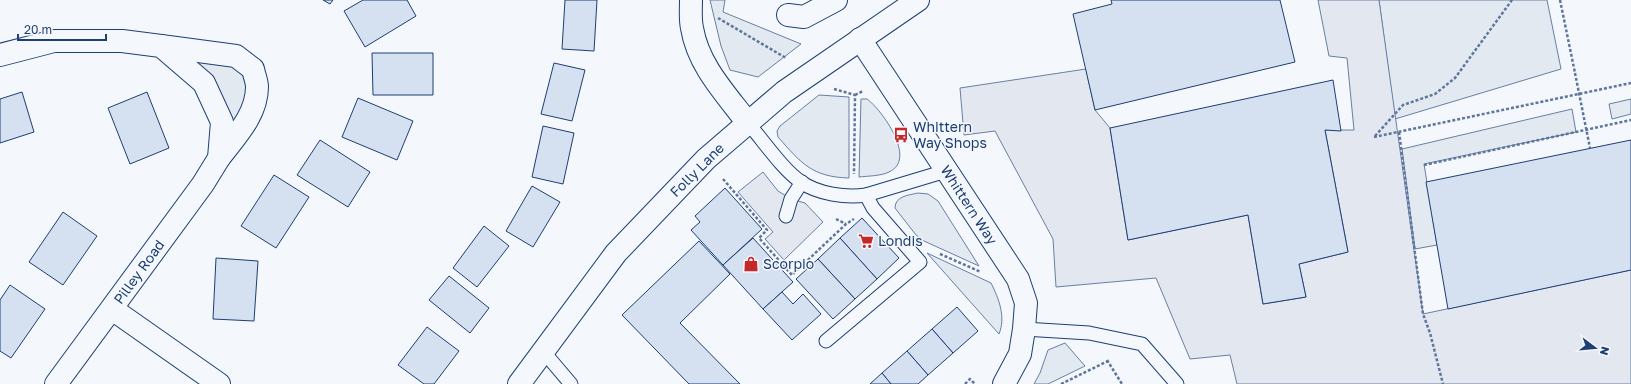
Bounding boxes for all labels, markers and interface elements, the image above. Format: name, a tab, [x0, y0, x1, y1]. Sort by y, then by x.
scale bar	[18, 16, 106, 42]
text: 20 m	[24, 22, 52, 37]
place label: Whittern Way Shops	[913, 118, 987, 151]
bus stop icon: Whittern Way Shops	[892, 126, 910, 144]
street label: Folly Lane	[666, 139, 727, 200]
street label: Whittern Way	[938, 162, 1001, 248]
supermarket icon: Londis	[857, 232, 875, 250]
place label: Londis	[878, 232, 923, 249]
street label: Pilley Road	[110, 236, 168, 307]
shop icon: Scorpio	[742, 255, 760, 273]
place label: Scorpio	[763, 255, 814, 272]
north arrow	[1575, 328, 1615, 368]
text: N	[1598, 345, 1612, 357]

